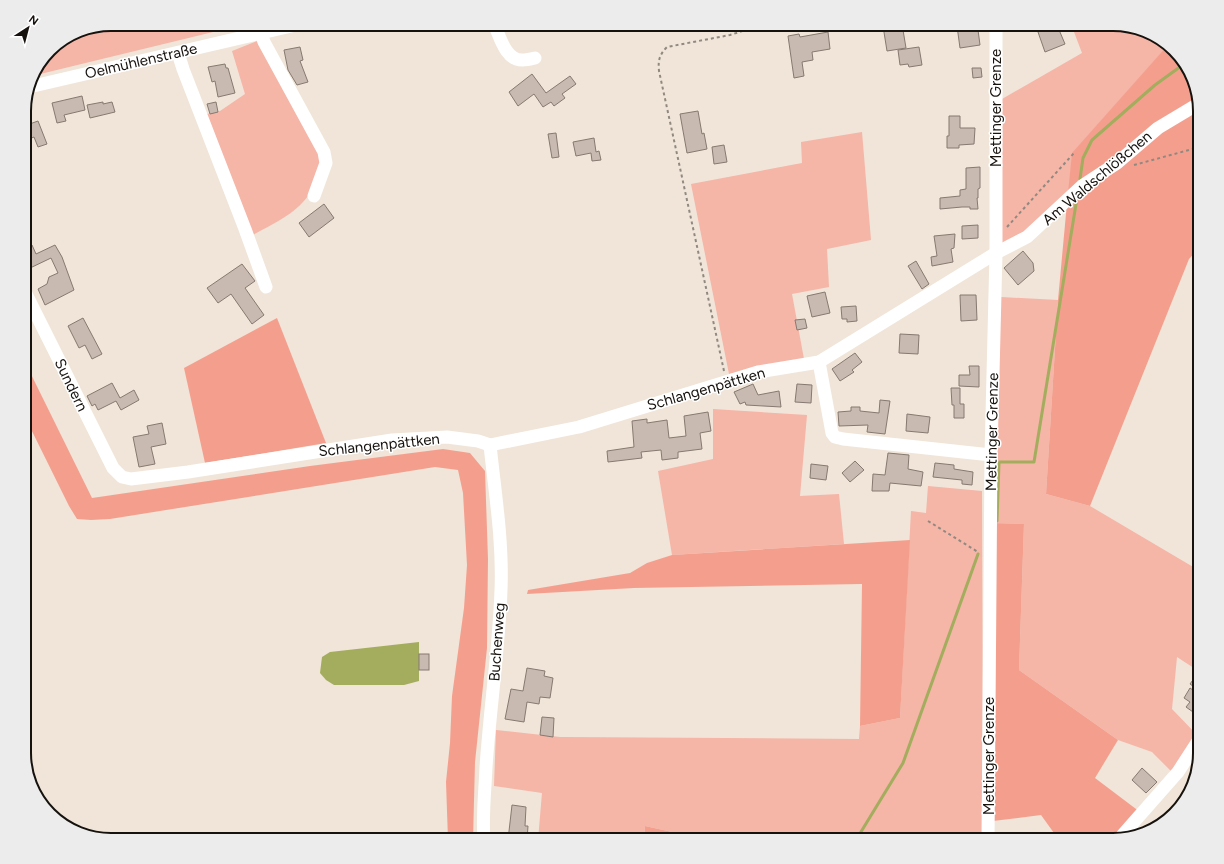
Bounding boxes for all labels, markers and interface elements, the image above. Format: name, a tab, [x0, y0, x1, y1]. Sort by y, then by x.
north arrow	[8, 8, 48, 48]
text: N	[26, 13, 41, 28]
street label: Oelmühlenstraße	[83, 39, 199, 83]
street label: Mettinger Grenze	[987, 49, 1005, 167]
street label: Am Waldschlößchen	[1039, 127, 1155, 229]
street label: Sundern	[51, 356, 91, 414]
street label: Schlangenpättken	[645, 364, 767, 414]
street label: Mettinger Grenze	[982, 373, 1002, 491]
street label: Schlangenpättken	[317, 430, 441, 460]
street label: Buchenweg	[485, 602, 509, 682]
street label: Mettinger Grenze	[980, 697, 998, 815]

